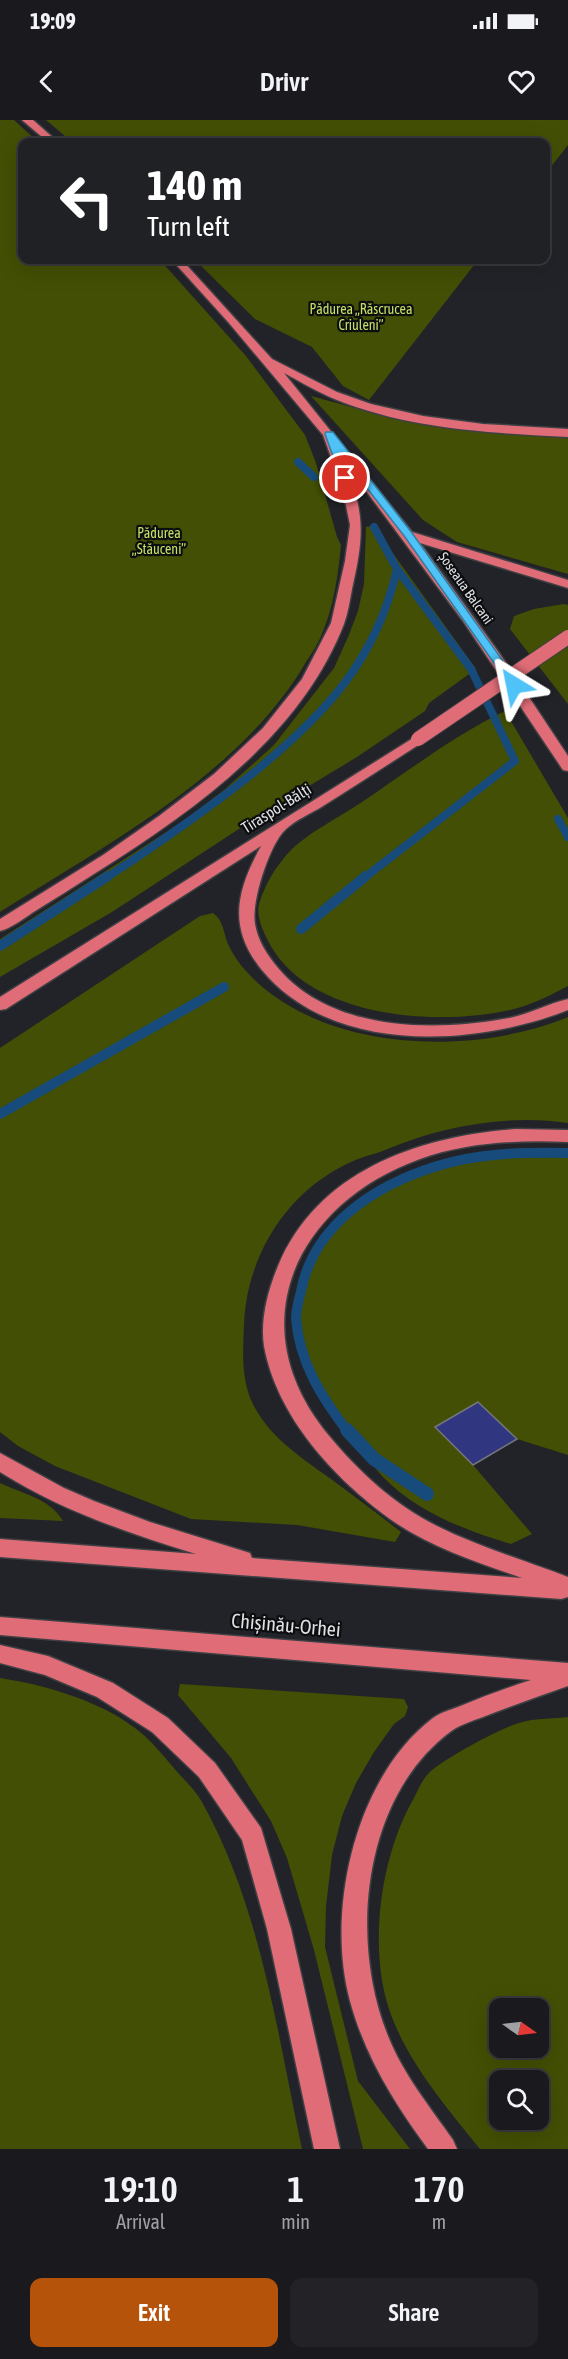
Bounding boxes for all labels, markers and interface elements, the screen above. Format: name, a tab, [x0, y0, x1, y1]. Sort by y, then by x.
text: 19:09	[30, 8, 76, 34]
icon: back	[30, 65, 63, 98]
icon: heart	[505, 65, 538, 98]
text: Drivr	[260, 66, 308, 97]
text: 140 m	[147, 161, 242, 209]
icon: left	[48, 162, 126, 240]
text: Turn left	[147, 211, 230, 242]
park label: Pădurea „Răscrucea Criuleni”	[310, 301, 412, 333]
pin	[319, 452, 370, 503]
icon: arrive	[328, 461, 361, 494]
park label: Pădurea „Stăuceni”	[132, 525, 186, 557]
street label: Șoseaua Balcani	[435, 549, 497, 627]
position arrow	[482, 653, 546, 717]
street label: Tiraspol-Bălți	[238, 779, 315, 837]
street label: Chișinău-Orhei	[230, 1608, 342, 1641]
north arrow	[489, 1998, 549, 2058]
map controls	[489, 1998, 549, 2130]
button: search	[489, 2070, 549, 2130]
text: 19:10	[104, 2168, 178, 2210]
text: 1	[287, 2168, 304, 2210]
text: 170	[414, 2168, 464, 2210]
text: Arrival	[116, 2210, 165, 2233]
text: min	[281, 2210, 310, 2233]
text: m	[432, 2210, 446, 2233]
button: Exit	[30, 2278, 278, 2347]
button: Share	[290, 2278, 538, 2347]

